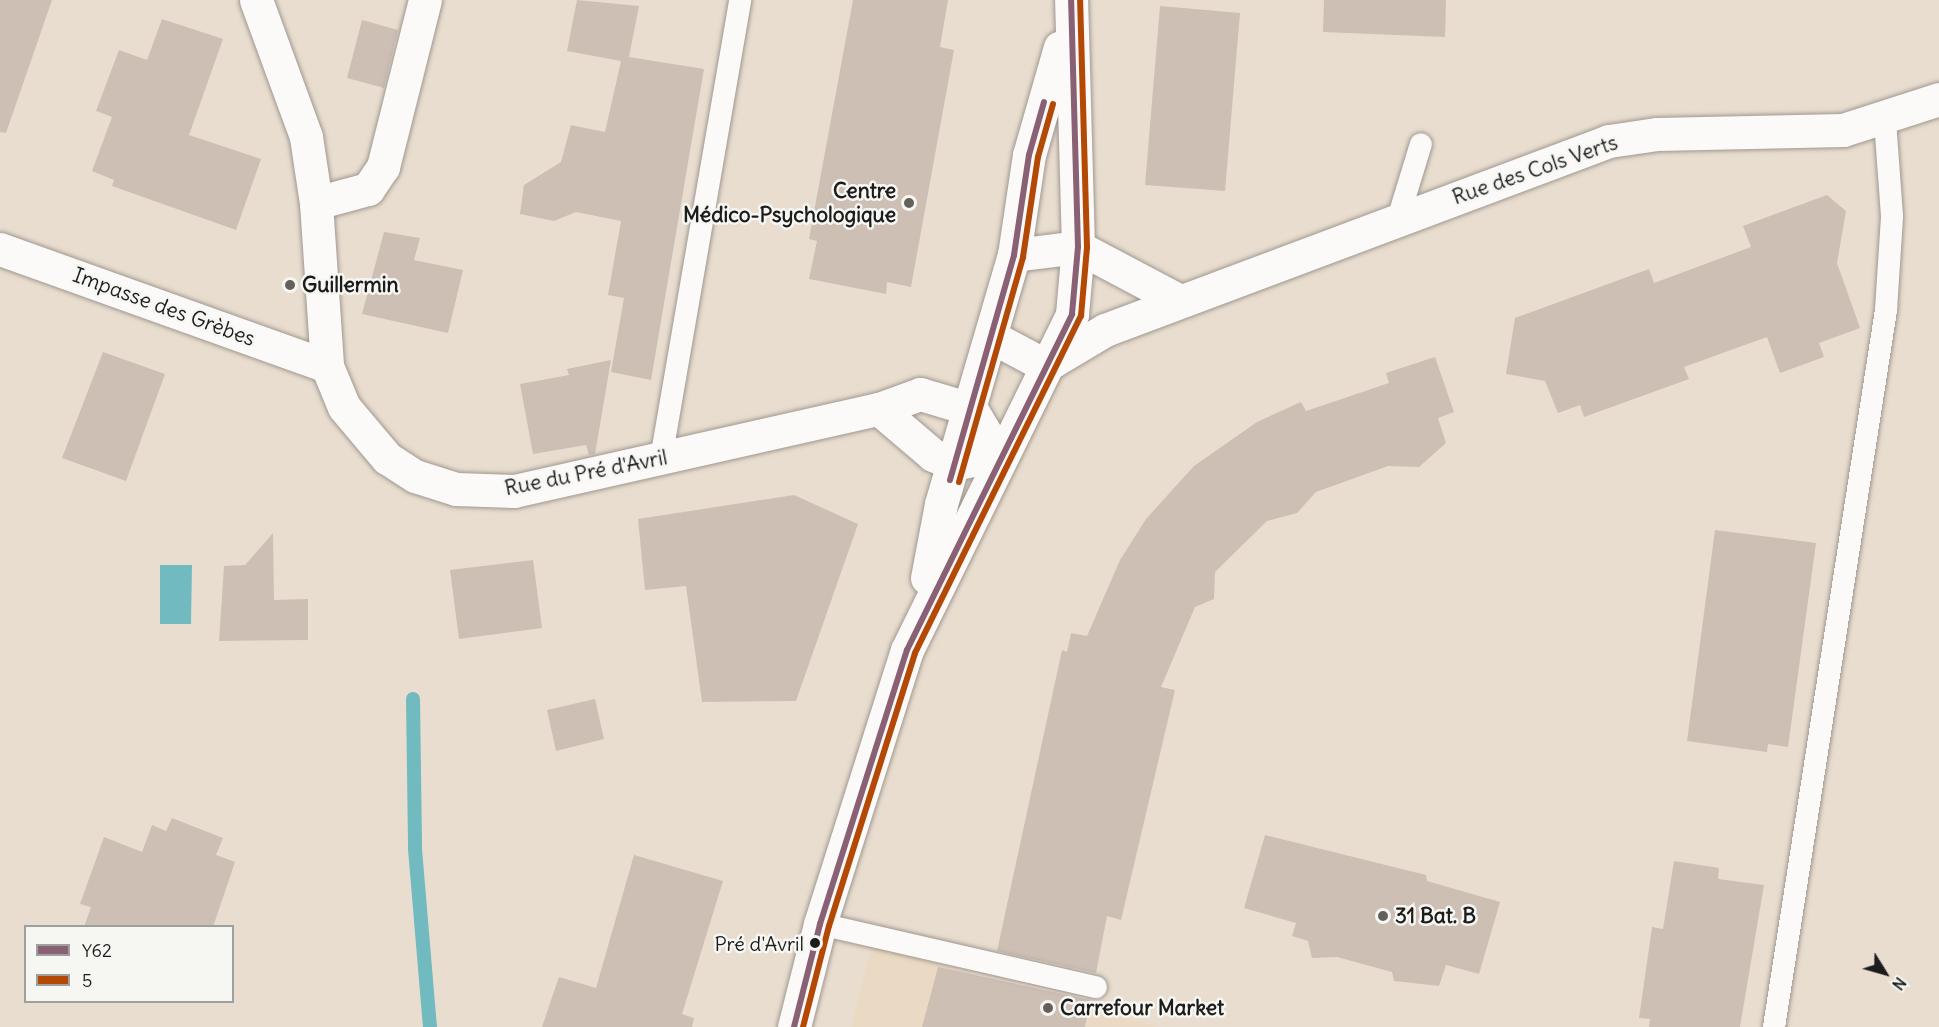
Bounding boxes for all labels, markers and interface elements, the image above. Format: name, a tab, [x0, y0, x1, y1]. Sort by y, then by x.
street label: Rue des Cols Verts	[1449, 130, 1621, 210]
place label: Centre Médico-Psychologique	[683, 178, 896, 228]
marker: Centre Médico-Psychologique	[900, 194, 918, 212]
street label: Impasse des Grèbes	[70, 262, 258, 352]
place label: Guillermin	[302, 272, 399, 298]
marker: Guillermin	[283, 278, 297, 292]
street label: Rue du Pré d'Avril	[502, 445, 670, 501]
place label: 31 Bat. B	[1395, 903, 1476, 929]
marker: 31 Bat. B	[1376, 909, 1390, 923]
legend	[24, 925, 234, 1003]
place label: Pré d'Avril	[715, 931, 804, 955]
marker: Pré d'Avril	[809, 937, 821, 949]
text: Y62	[82, 939, 112, 962]
north arrow	[1855, 943, 1915, 1003]
text: 5	[82, 969, 92, 992]
text: N	[1888, 973, 1911, 994]
place label: Carrefour Market	[1060, 995, 1224, 1021]
marker: Carrefour Market	[1041, 1001, 1055, 1015]

